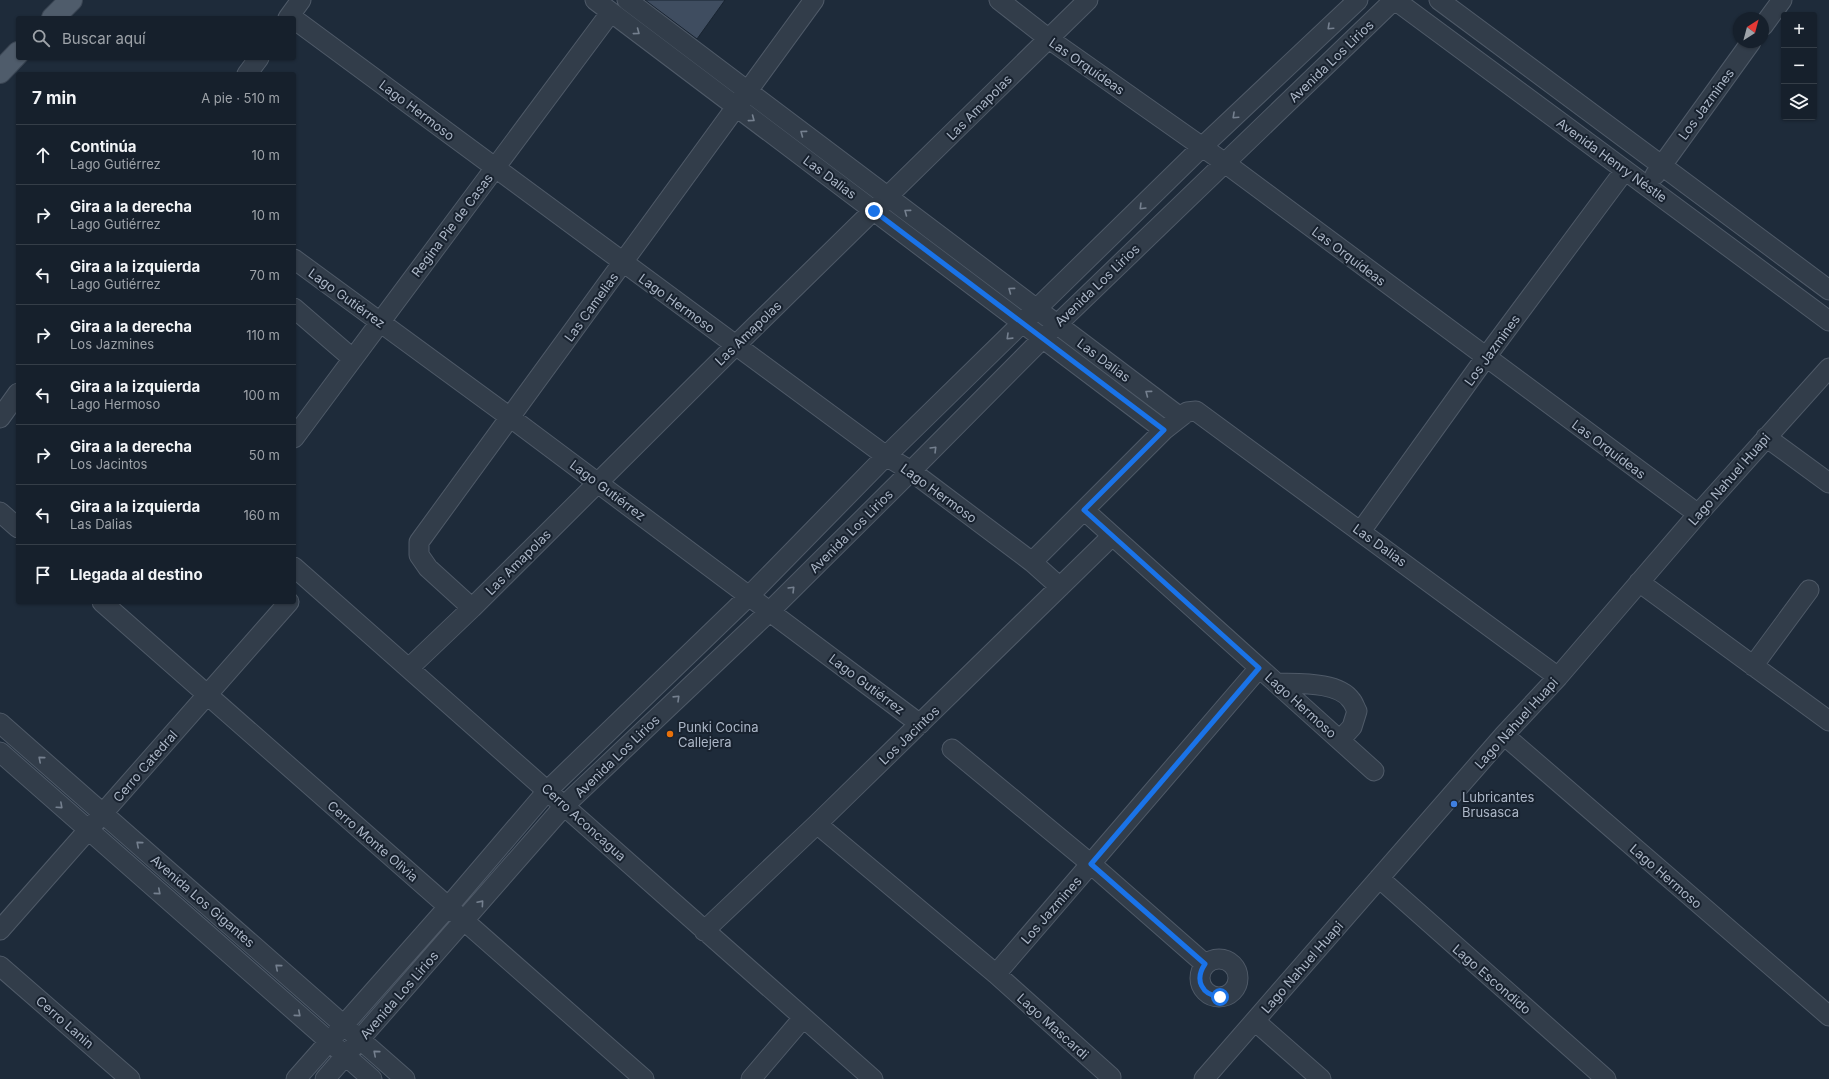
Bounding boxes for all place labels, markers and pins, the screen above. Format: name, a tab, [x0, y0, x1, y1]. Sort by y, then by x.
place label: Punki Cocina Callejera	[678, 719, 758, 750]
marker: Punki Cocina Callejera	[665, 729, 675, 739]
place label: Lubricantes Brusasca	[1462, 789, 1534, 820]
marker: Lubricantes Brusasca	[1449, 799, 1459, 809]

